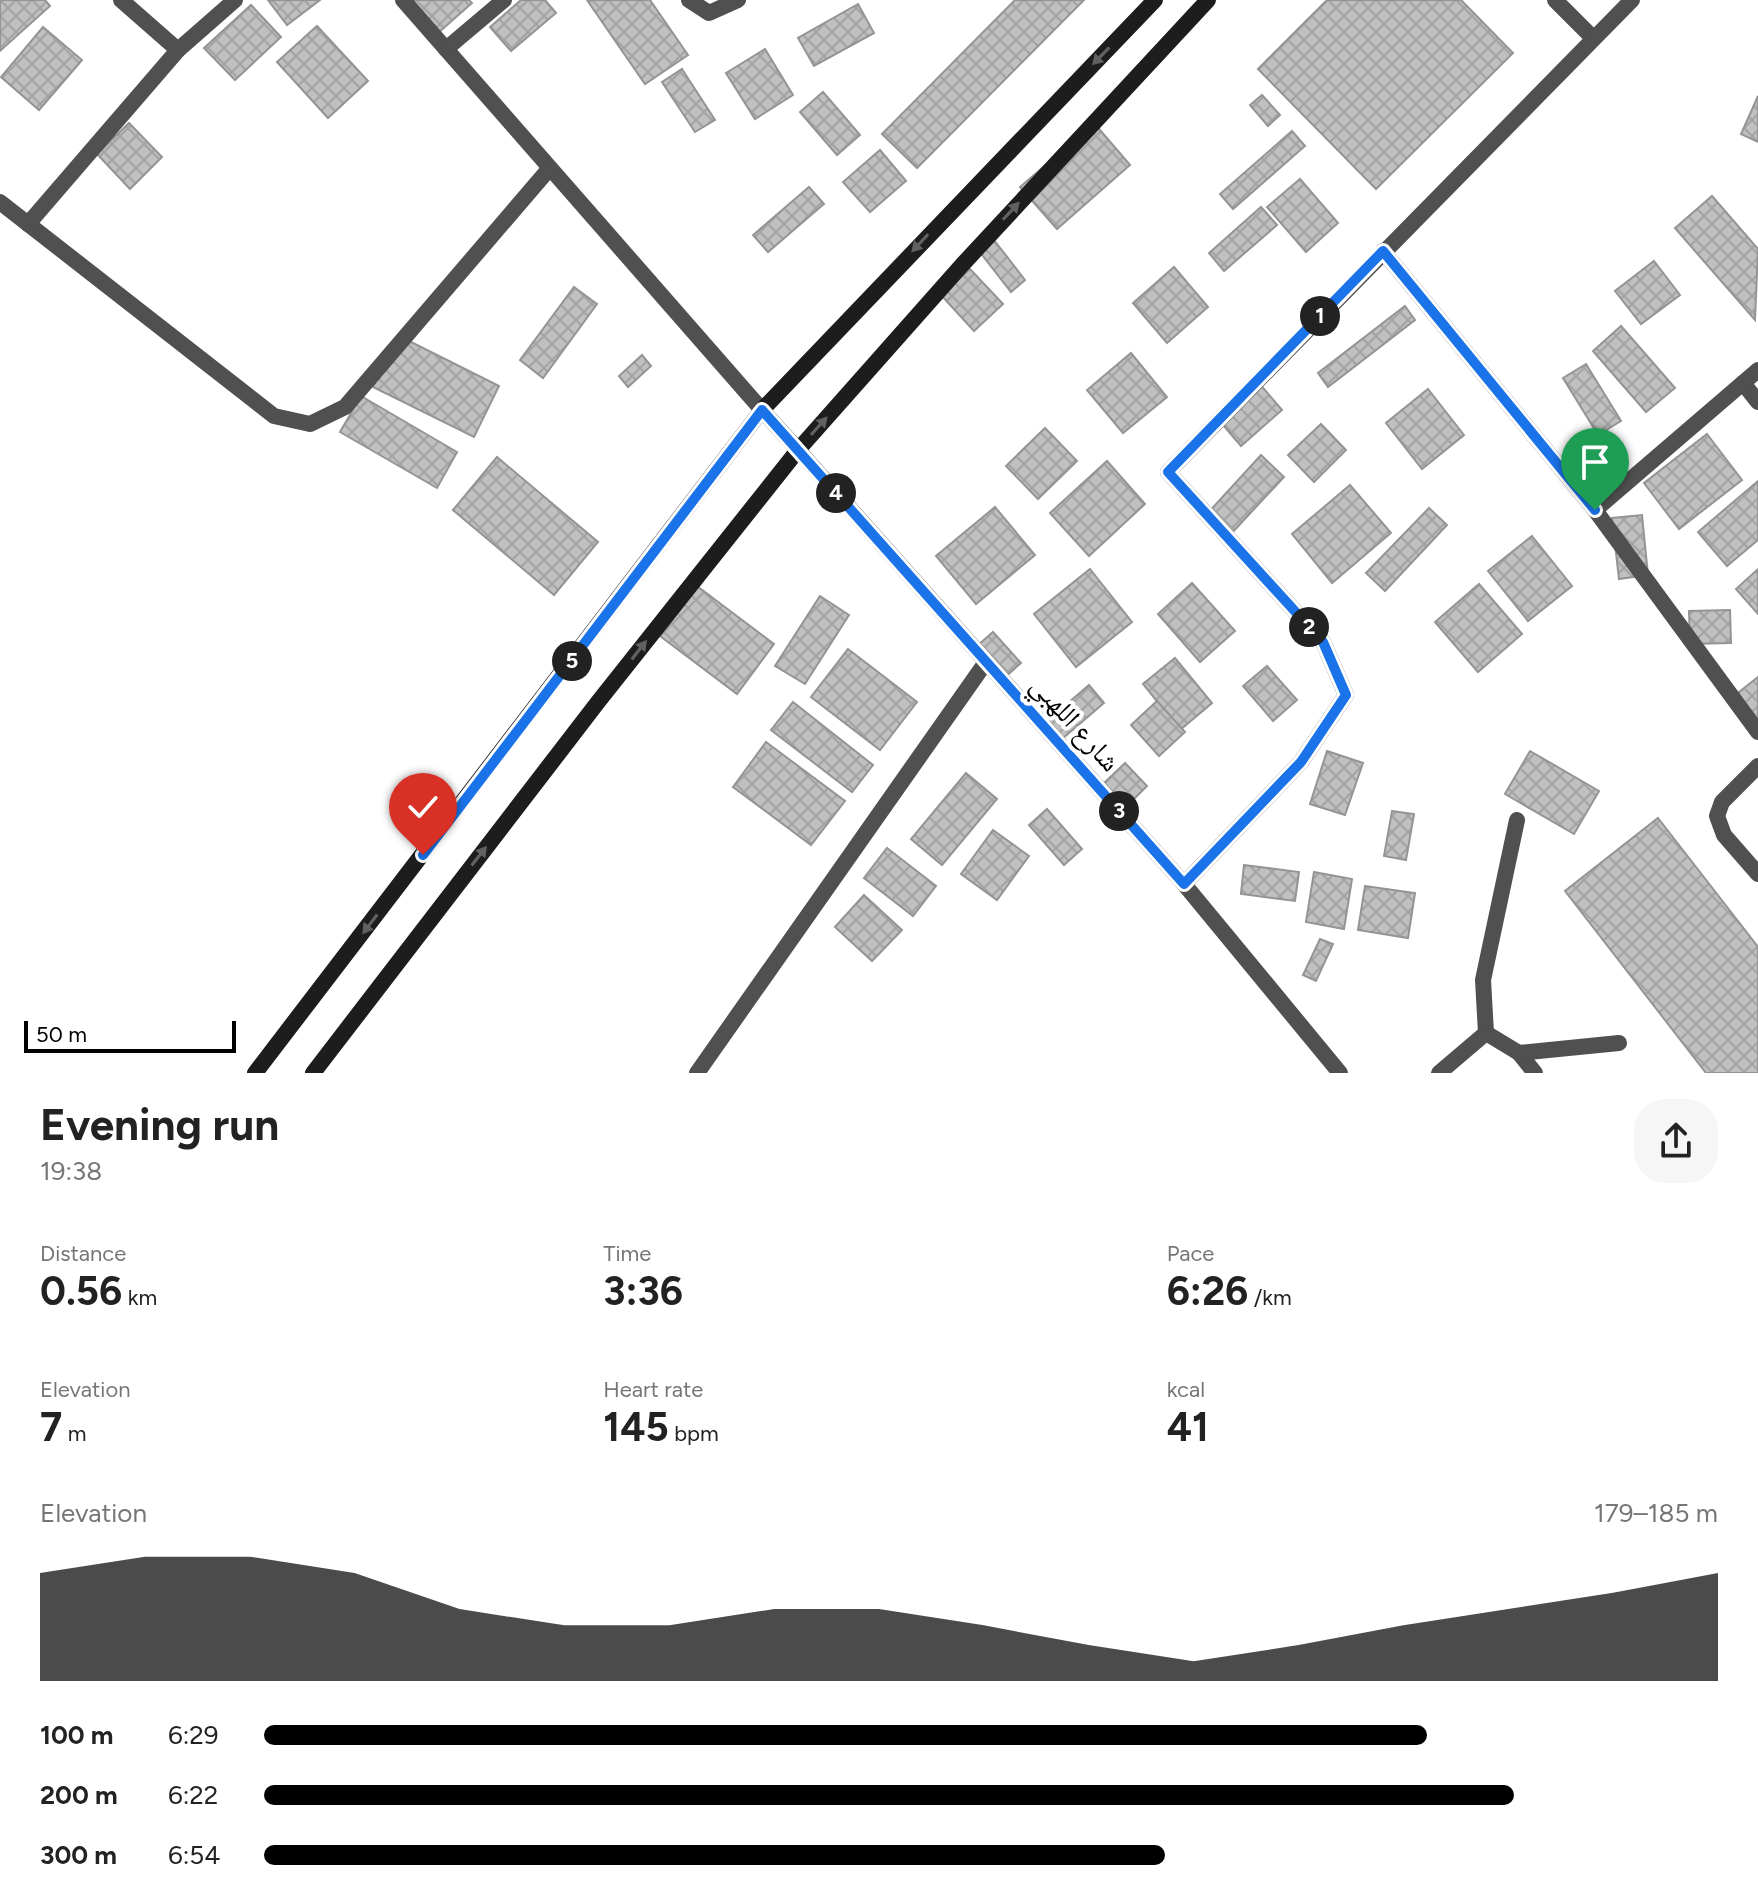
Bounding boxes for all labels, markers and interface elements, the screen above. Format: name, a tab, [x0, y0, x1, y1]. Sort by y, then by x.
one-way arrow	[1092, 46, 1110, 65]
one-way arrow	[1002, 202, 1020, 221]
one-way arrow	[911, 233, 929, 252]
pin: 1	[1300, 296, 1340, 336]
text: 1	[1315, 302, 1325, 329]
one-way arrow	[810, 416, 827, 436]
pin	[1561, 428, 1629, 510]
icon: arrive	[1573, 440, 1617, 484]
pin: 4	[816, 473, 856, 513]
text: 4	[829, 479, 843, 506]
pin: 2	[1289, 607, 1329, 647]
text: 2	[1303, 613, 1315, 640]
one-way arrow	[630, 640, 646, 660]
pin: 5	[552, 641, 592, 681]
text: 5	[566, 647, 578, 674]
street label: شارع اللهبي	[1019, 668, 1128, 782]
pin	[389, 773, 457, 855]
icon: check	[401, 785, 445, 829]
pin: 3	[1099, 791, 1139, 831]
text: 3	[1113, 797, 1125, 824]
one-way arrow	[471, 845, 487, 866]
one-way arrow	[363, 914, 379, 934]
scale bar	[24, 1017, 236, 1053]
text: 50 m	[36, 1021, 87, 1048]
text: Evening run	[40, 1098, 279, 1151]
button: share	[1634, 1099, 1718, 1183]
text: 19:38	[40, 1155, 102, 1187]
text: Distance	[40, 1240, 126, 1267]
text: Time	[603, 1240, 651, 1267]
text: Pace	[1167, 1240, 1214, 1267]
text: 0.56	[40, 1267, 122, 1315]
text: 3:36	[603, 1267, 683, 1315]
text: 6:26	[1167, 1267, 1248, 1315]
text: km	[122, 1284, 157, 1311]
text: /km	[1248, 1284, 1292, 1311]
text: Elevation	[40, 1376, 130, 1403]
text: Heart rate	[603, 1376, 703, 1403]
text: kcal	[1167, 1376, 1205, 1403]
text: 7	[40, 1403, 62, 1451]
text: 145	[603, 1403, 669, 1451]
text: 41	[1167, 1403, 1209, 1451]
text: m	[62, 1420, 86, 1447]
text: bpm	[669, 1420, 719, 1447]
text: Elevation	[40, 1497, 147, 1529]
text: 179–185 m	[1594, 1497, 1718, 1529]
text: 100 m	[40, 1719, 114, 1751]
text: 6:29	[168, 1719, 219, 1751]
text: 200 m	[40, 1779, 118, 1811]
text: 6:22	[168, 1779, 218, 1811]
text: 300 m	[40, 1839, 117, 1871]
text: 6:54	[168, 1839, 220, 1871]

